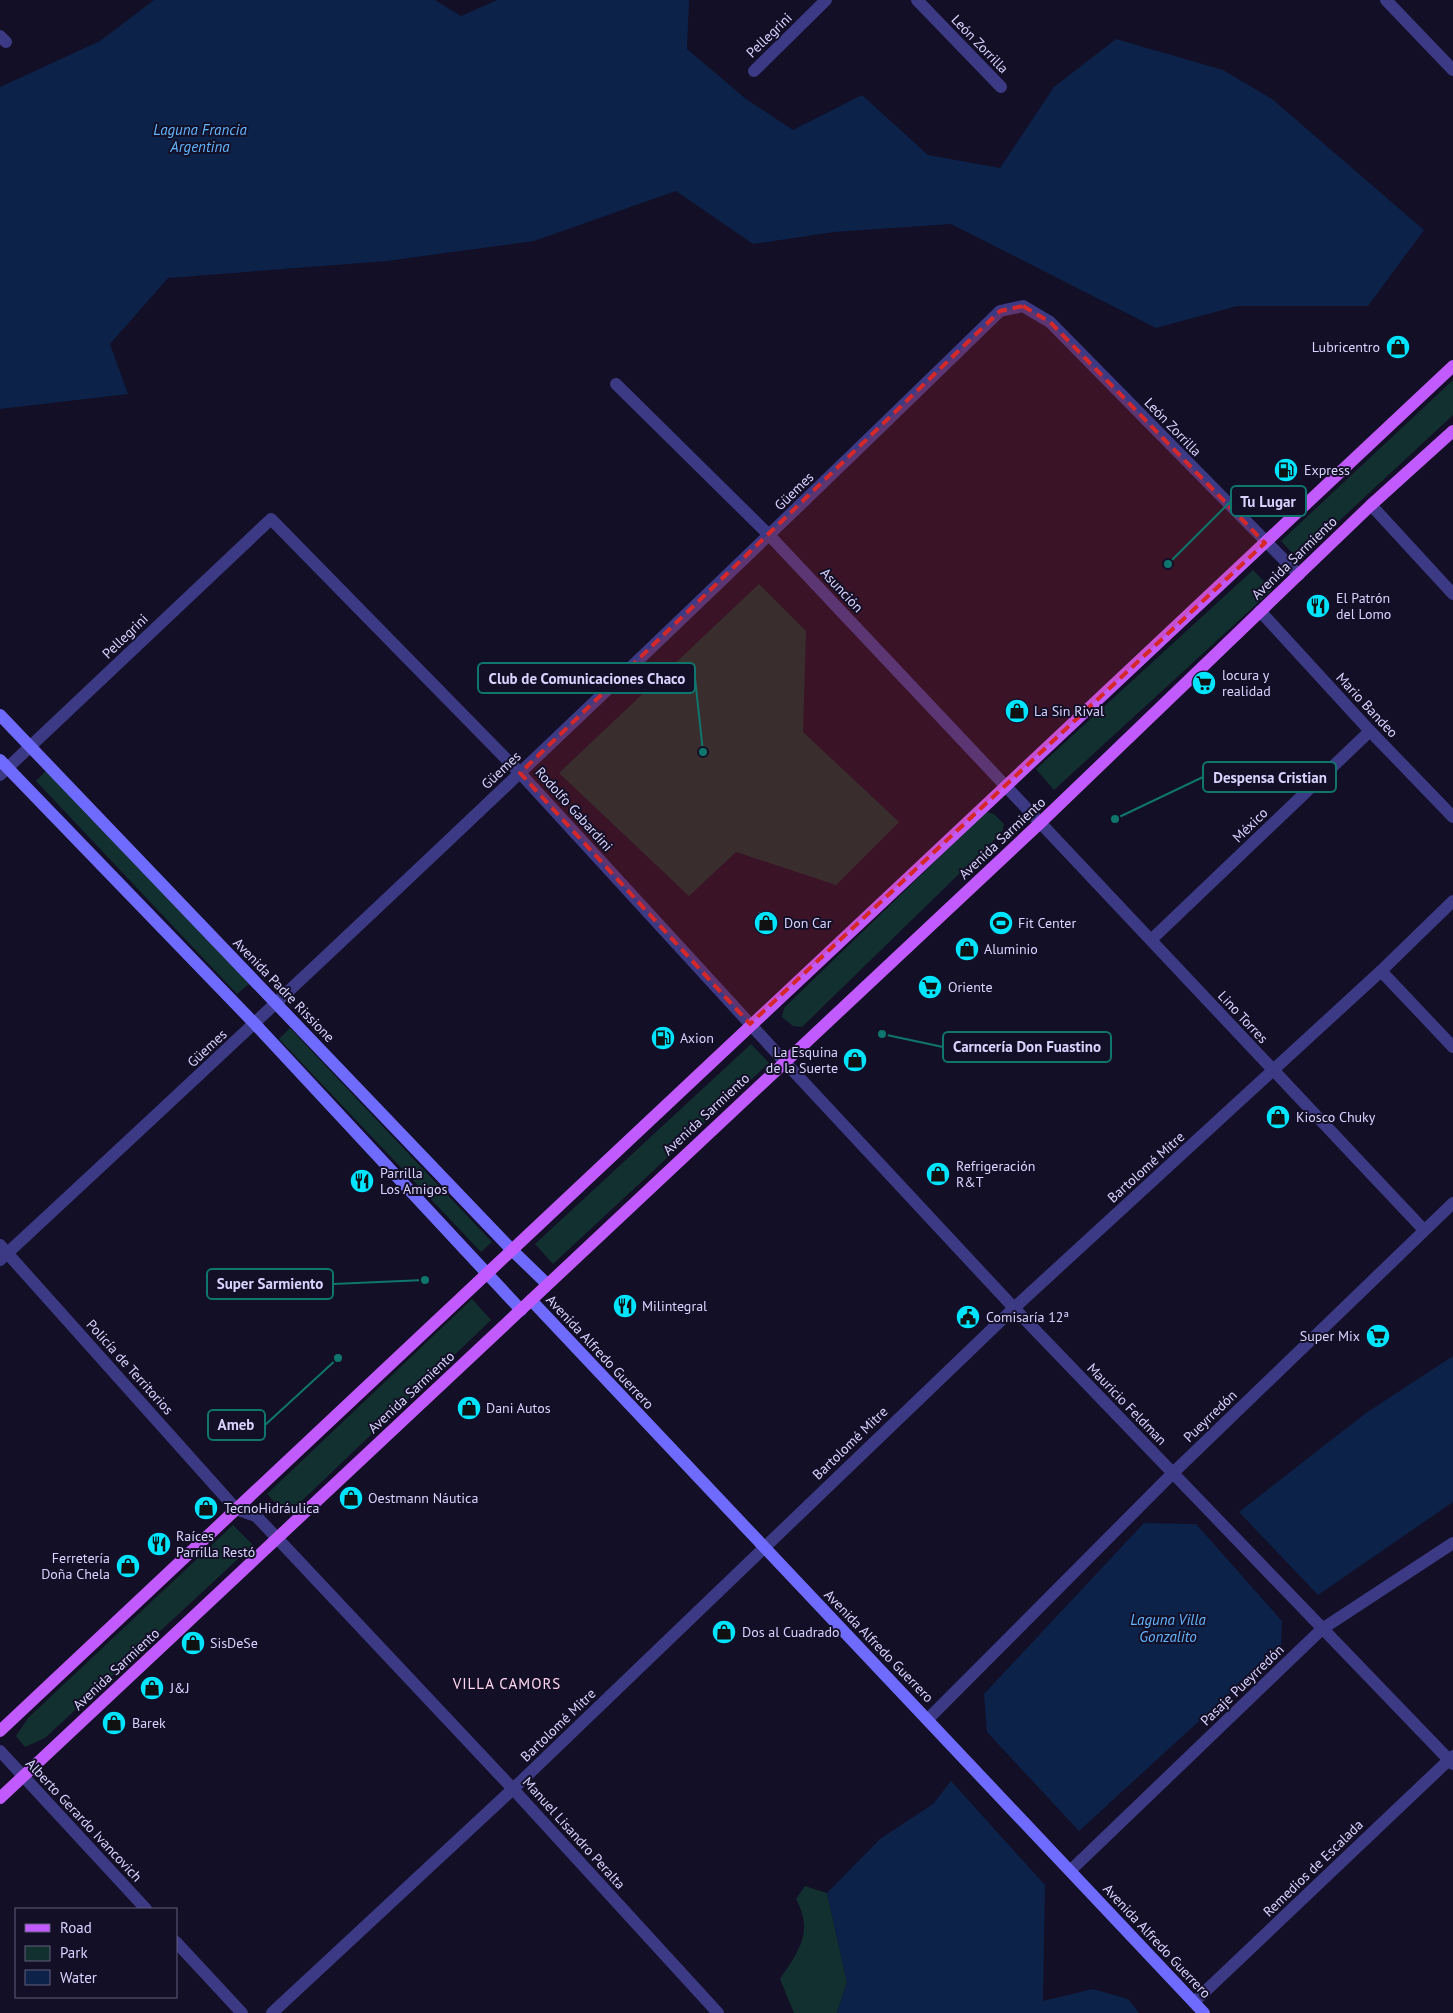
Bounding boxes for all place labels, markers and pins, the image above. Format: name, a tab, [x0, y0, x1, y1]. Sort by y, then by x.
shop icon: Lubricentro	[1385, 334, 1411, 360]
place label: Lubricentro	[1312, 338, 1380, 356]
fuel station icon: Express	[1273, 457, 1299, 483]
place label: Express	[1304, 461, 1350, 479]
callout: Tu Lugar	[1231, 486, 1306, 516]
place label: El Patrón del Lomo	[1336, 589, 1391, 623]
restaurant icon: El Patrón del Lomo	[1305, 593, 1331, 619]
callout: Club de Comunicaciones Chaco	[478, 663, 695, 693]
place label: locura y realidad	[1222, 666, 1271, 700]
supermarket icon: locura y realidad	[1191, 670, 1217, 696]
shop icon: La Sin Rival	[1004, 698, 1030, 724]
place label: La Sin Rival	[1034, 702, 1104, 720]
callout: Despensa Cristian	[1203, 762, 1336, 792]
shop icon: Don Car	[753, 910, 779, 936]
sports icon: Fit Center	[988, 910, 1014, 936]
place label: Don Car	[784, 914, 832, 932]
place label: Fit Center	[1018, 914, 1076, 932]
shop icon: Aluminio	[954, 936, 980, 962]
place label: Aluminio	[984, 940, 1038, 958]
supermarket icon: Oriente	[917, 974, 943, 1000]
place label: Oriente	[948, 978, 993, 996]
fuel station icon: Axion	[650, 1025, 676, 1051]
place label: Axion	[680, 1029, 714, 1047]
callout: Carncería Don Fuastino	[943, 1032, 1111, 1062]
place label: La Esquina de la Suerte	[766, 1043, 838, 1077]
shop icon: La Esquina de la Suerte	[842, 1047, 868, 1073]
shop icon: Kiosco Chuky	[1265, 1104, 1291, 1130]
place label: Kiosco Chuky	[1296, 1108, 1376, 1126]
place label: Refrigeración R&T	[956, 1157, 1035, 1191]
shop icon: Refrigeración R&T	[925, 1161, 951, 1187]
place label: Parrilla Los Amigos	[380, 1164, 447, 1198]
restaurant icon: Parrilla Los Amigos	[349, 1168, 375, 1194]
callout: Super Sarmiento	[207, 1269, 333, 1299]
restaurant icon: Milintegral	[612, 1293, 638, 1319]
place label: Milintegral	[642, 1297, 707, 1315]
public building icon: Comisaría 12ª	[955, 1304, 981, 1330]
place label: Comisaría 12ª	[986, 1308, 1069, 1326]
supermarket icon: Super Mix	[1365, 1323, 1391, 1349]
place label: Super Mix	[1300, 1327, 1360, 1345]
shop icon: Dani Autos	[456, 1395, 482, 1421]
place label: Dani Autos	[486, 1399, 551, 1417]
callout: Ameb	[208, 1410, 265, 1440]
shop icon: Oestmann Náutica	[338, 1485, 364, 1511]
place label: Oestmann Náutica	[368, 1489, 478, 1507]
shop icon: TecnoHidráulica	[193, 1495, 219, 1521]
place label: TecnoHidráulica	[224, 1499, 320, 1517]
place label: Raíces Parrilla Restó	[176, 1527, 255, 1561]
restaurant icon: Raíces Parrilla Restó	[146, 1531, 172, 1557]
place label: Ferretería Doña Chela	[41, 1549, 110, 1583]
shop icon: Ferretería Doña Chela	[115, 1553, 141, 1579]
shop icon: Dos al Cuadrado	[711, 1619, 737, 1645]
place label: Dos al Cuadrado	[742, 1623, 840, 1641]
shop icon: SisDeSe	[180, 1630, 206, 1656]
place label: SisDeSe	[210, 1634, 258, 1652]
shop icon: J&J	[139, 1675, 165, 1701]
place label: J&J	[169, 1679, 190, 1697]
shop icon: Barek	[101, 1710, 127, 1736]
place label: Barek	[132, 1714, 166, 1732]

